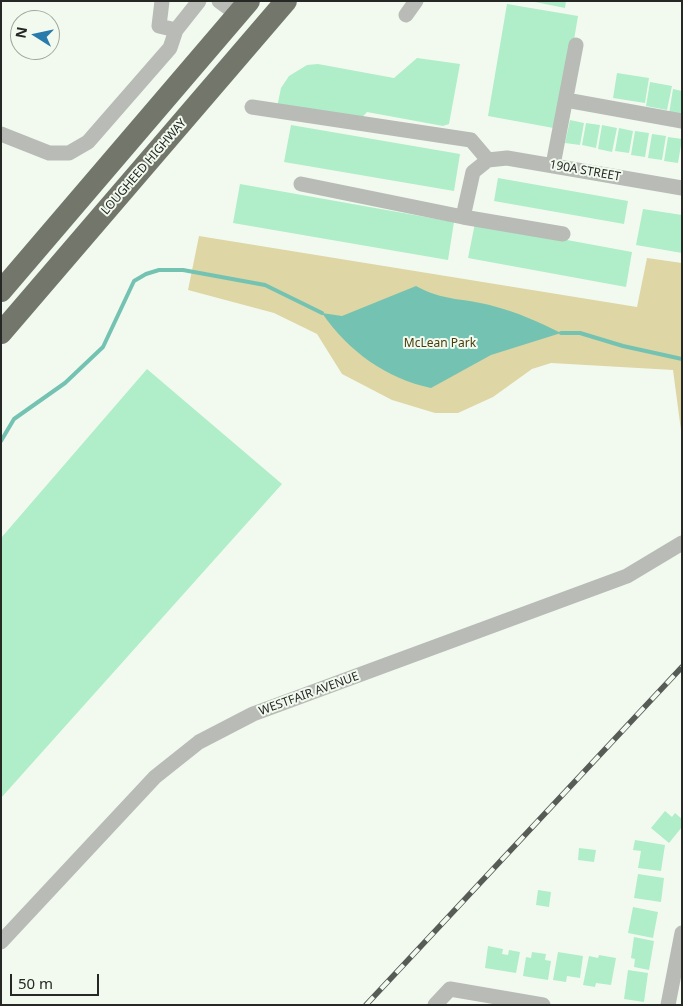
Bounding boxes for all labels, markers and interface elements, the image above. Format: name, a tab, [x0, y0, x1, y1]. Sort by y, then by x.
north arrow	[10, 10, 60, 60]
text: N	[10, 25, 31, 40]
street label: LOUGHEED HIGHWAY	[99, 116, 189, 218]
street label: 190A STREET	[548, 158, 622, 184]
park label: McLean Park	[404, 337, 476, 351]
street label: WESTFAIR AVENUE	[257, 669, 361, 719]
scale bar	[12, 964, 101, 996]
text: 50 m	[18, 973, 53, 993]

